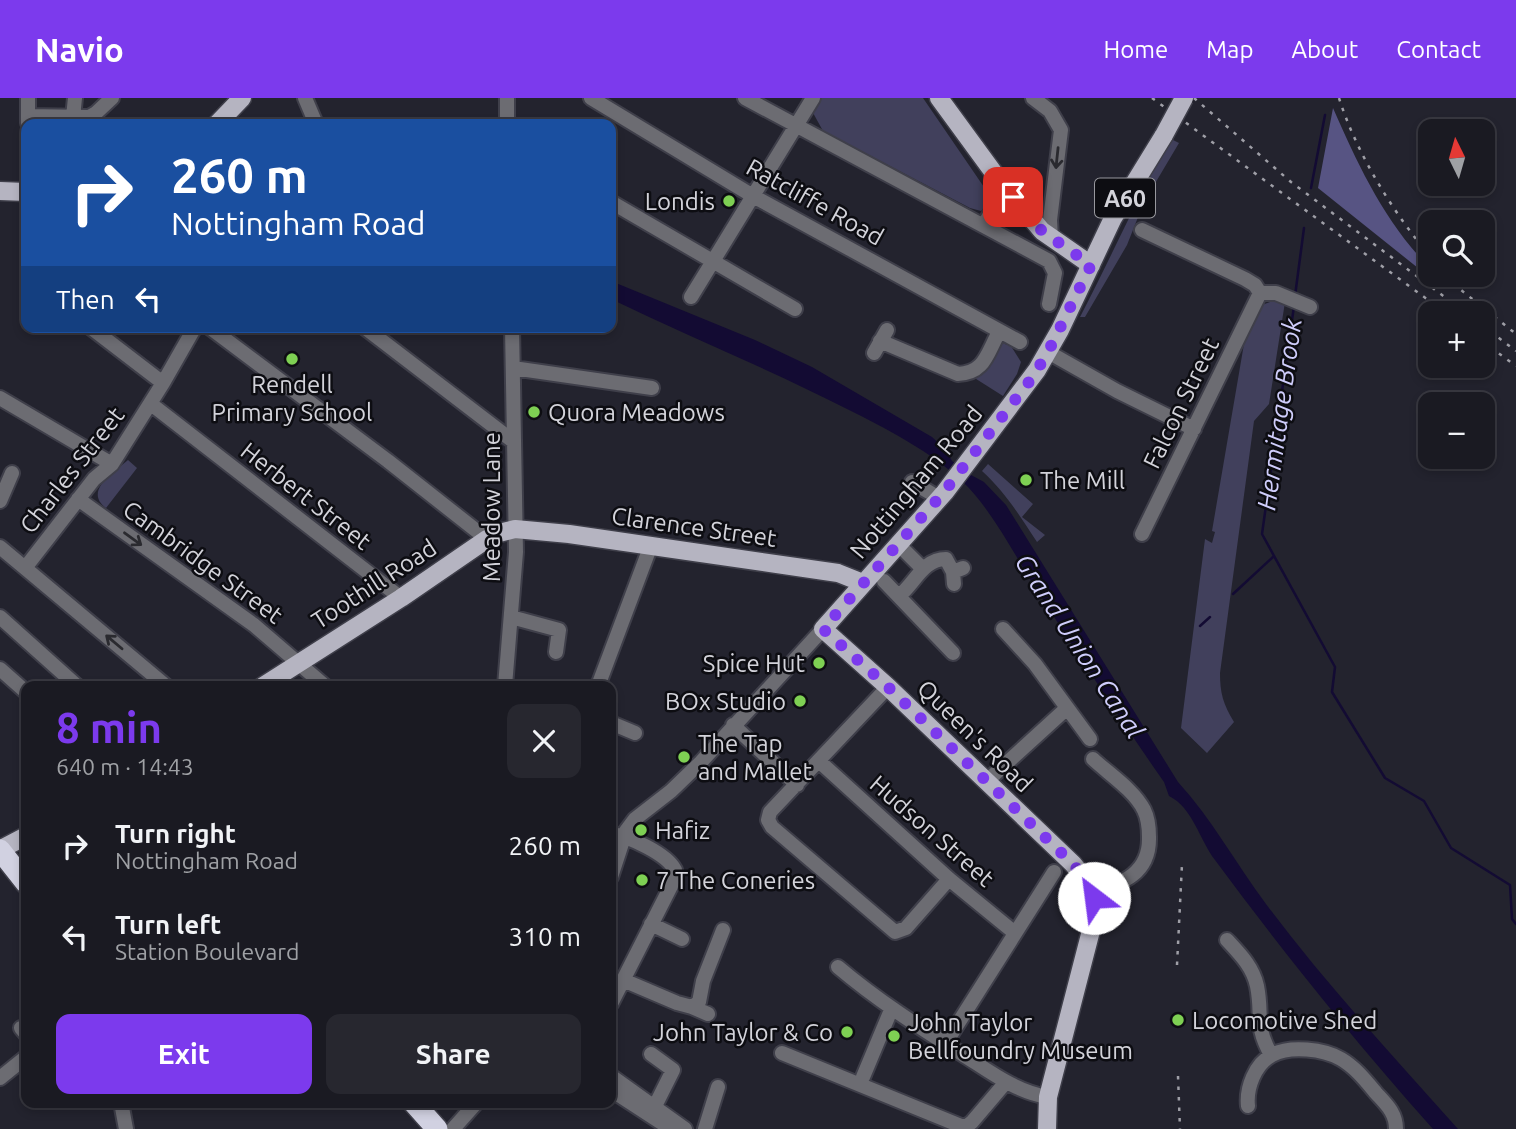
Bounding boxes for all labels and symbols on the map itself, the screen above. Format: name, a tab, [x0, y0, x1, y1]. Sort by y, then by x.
north arrow	[1418, 119, 1494, 196]
one-way arrow	[1051, 147, 1064, 169]
street label: Ratcliffe Road	[742, 153, 888, 251]
pin	[983, 167, 1043, 227]
road number: A60	[1095, 178, 1155, 218]
place label: Londis	[645, 188, 715, 215]
marker: Londis	[721, 193, 737, 209]
water label: Hermitage Brook	[1251, 316, 1307, 512]
street label: Falcon Street	[1138, 333, 1224, 473]
marker: Rendell Primary School	[284, 351, 300, 367]
place label: Rendell Primary School	[212, 371, 372, 426]
place label: Quora Meadows	[548, 399, 725, 426]
street label: Nottingham Road	[844, 400, 988, 564]
street label: Charles Street	[14, 401, 130, 538]
marker: Quora Meadows	[526, 404, 542, 420]
street label: Meadow Lane	[478, 432, 505, 582]
street label: Herbert Street	[236, 437, 377, 555]
place label: The Mill	[1040, 467, 1125, 494]
marker: The Mill	[1018, 472, 1034, 488]
street label: Cambridge Street	[118, 495, 288, 629]
street label: Clarence Street	[610, 502, 779, 552]
one-way arrow	[123, 532, 142, 547]
street label: Toothill Road	[307, 534, 441, 634]
water label: Grand Union Canal	[1010, 548, 1150, 744]
one-way arrow	[105, 634, 123, 650]
place label: Spice Hut	[703, 650, 806, 677]
marker: Spice Hut	[811, 655, 827, 671]
street label: Queen's Road	[912, 675, 1038, 797]
place label: BOx Studio	[665, 688, 786, 715]
marker: BOx Studio	[792, 693, 808, 709]
place label: The Tap and Mallet	[698, 730, 813, 785]
marker: The Tap and Mallet	[676, 749, 692, 765]
street label: Hudson Street	[865, 770, 1000, 892]
place label: Hafiz	[655, 817, 710, 844]
marker: Hafiz	[633, 822, 649, 838]
position arrow	[1057, 861, 1131, 935]
place label: 7 The Coneries	[656, 867, 815, 894]
marker: 7 The Coneries	[634, 872, 650, 888]
place label: Locomotive Shed	[1192, 1007, 1377, 1034]
place label: John Taylor Bellfoundry Museum	[908, 1009, 1133, 1064]
marker: Locomotive Shed	[1170, 1012, 1186, 1028]
place label: John Taylor & Co	[653, 1019, 833, 1046]
marker: John Taylor & Co	[839, 1024, 855, 1040]
marker: John Taylor Bellfoundry Museum	[886, 1028, 902, 1044]

